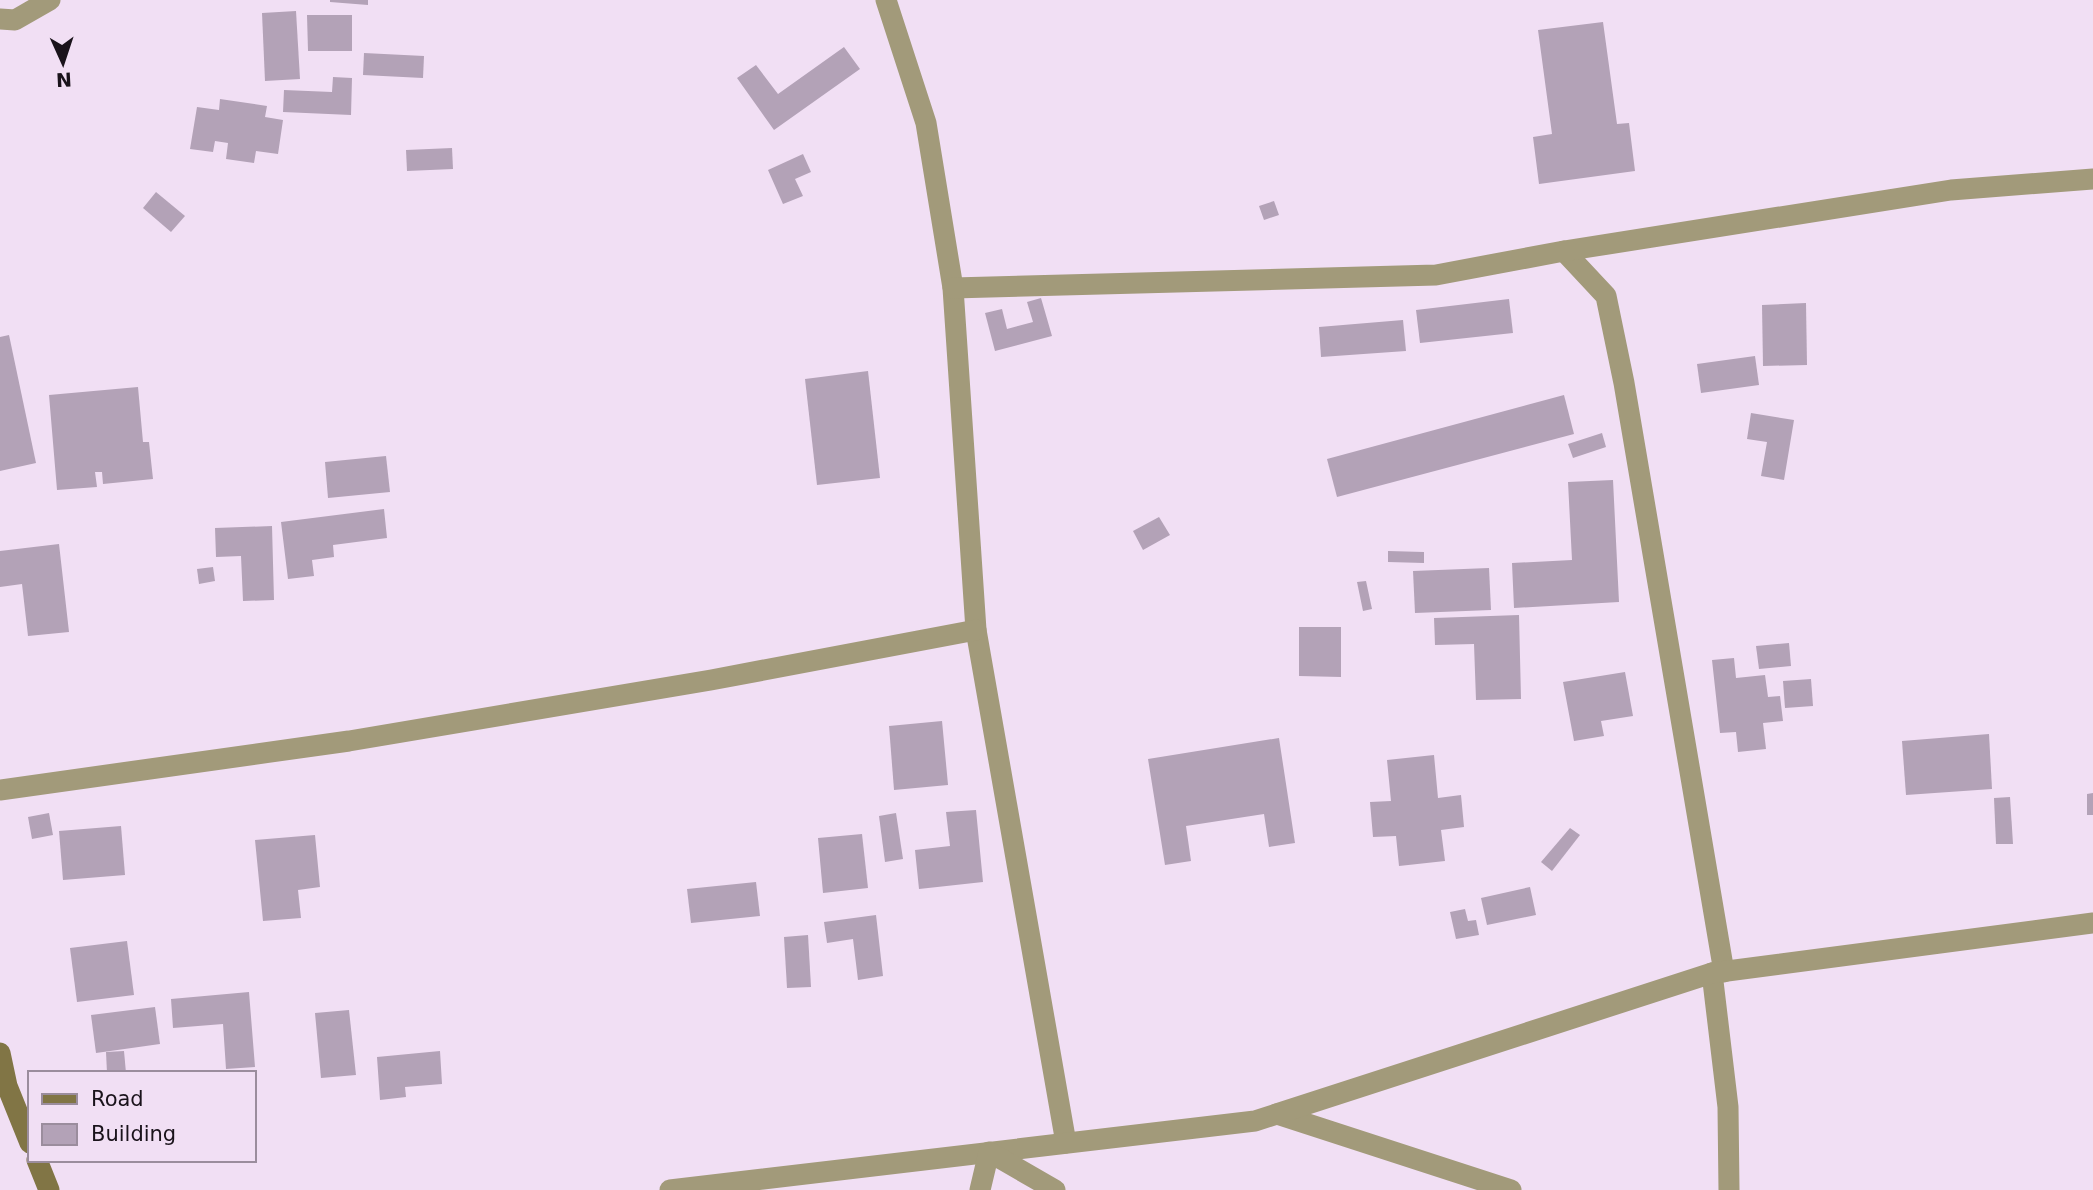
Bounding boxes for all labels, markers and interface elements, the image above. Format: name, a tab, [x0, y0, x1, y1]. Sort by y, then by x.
north arrow	[28, 28, 98, 98]
text: N	[55, 69, 72, 91]
legend	[28, 1071, 256, 1162]
text: Road	[91, 1087, 144, 1111]
text: Building	[91, 1122, 176, 1146]

